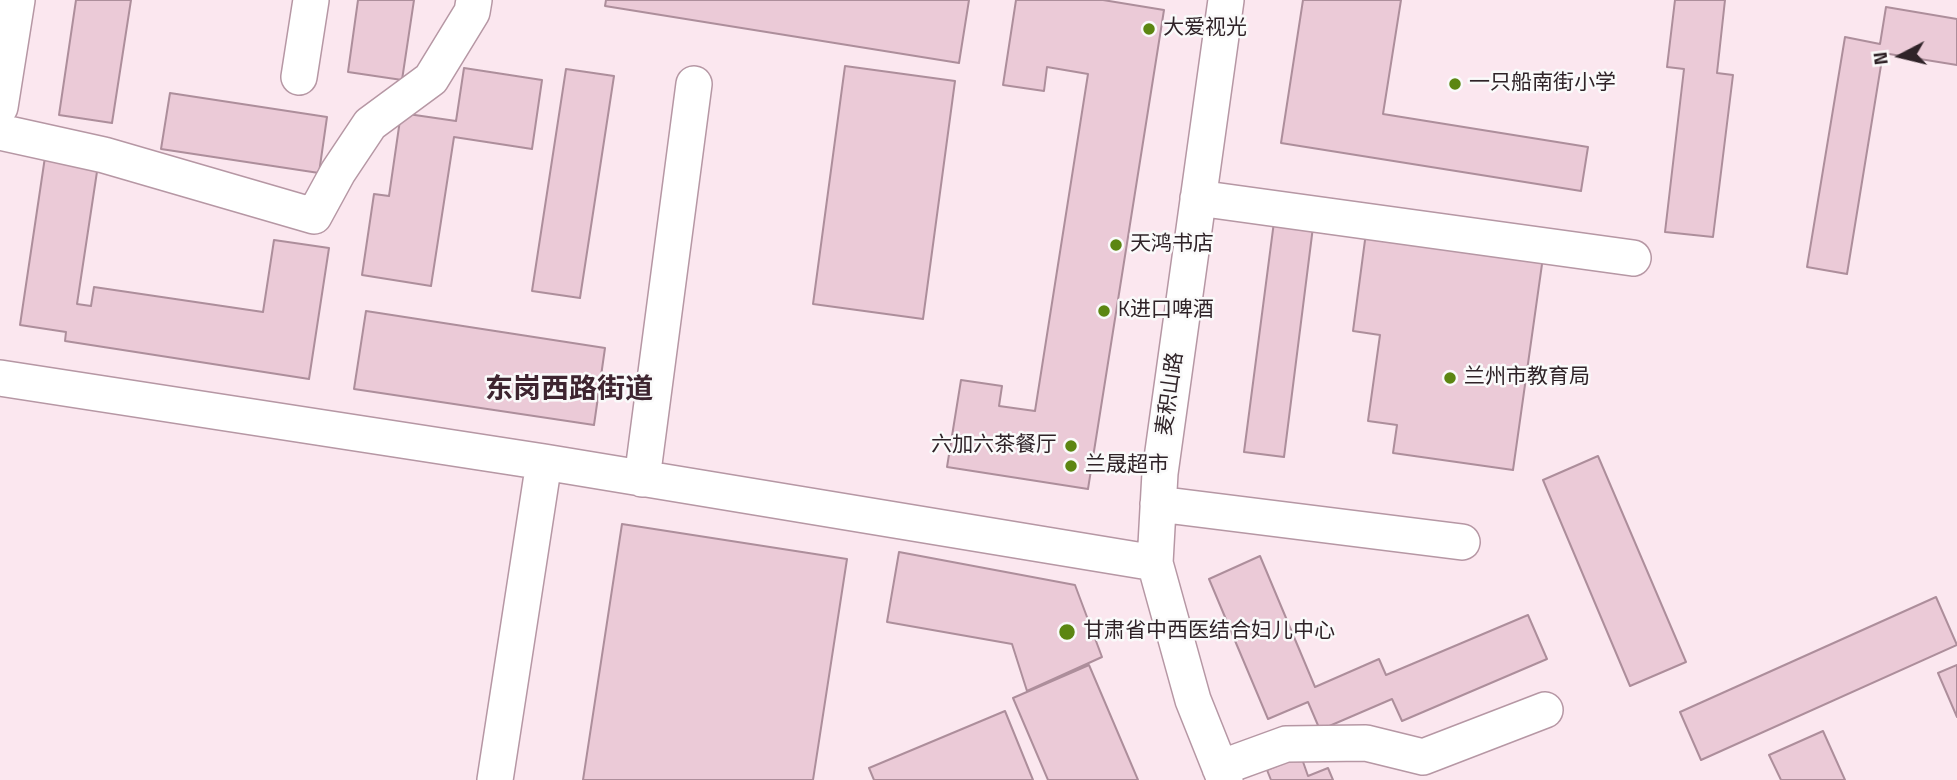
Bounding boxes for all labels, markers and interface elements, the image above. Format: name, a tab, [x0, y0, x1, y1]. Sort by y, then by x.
place label: 大爱视光	[1163, 16, 1247, 42]
marker: 大爱视光	[1141, 21, 1157, 37]
north arrow	[1866, 21, 1936, 91]
text: N	[1864, 50, 1895, 67]
place label: 一只船南街小学	[1469, 71, 1616, 97]
marker: 一只船南街小学	[1447, 76, 1463, 92]
place label: 天鸿书店	[1130, 232, 1214, 258]
marker: 天鸿书店	[1108, 237, 1124, 253]
place label: K进口啤酒	[1118, 298, 1214, 324]
marker: K进口啤酒	[1096, 303, 1112, 319]
street label: 麦积山路	[1153, 351, 1189, 437]
place label: 兰州市教育局	[1464, 365, 1590, 391]
marker: 兰州市教育局	[1442, 370, 1458, 386]
district label: 东岗西路街道	[485, 374, 653, 408]
place label: 六加六茶餐厅	[931, 433, 1057, 459]
marker: 六加六茶餐厅	[1063, 438, 1079, 454]
place label: 兰晟超市	[1085, 453, 1169, 479]
marker: 兰晟超市	[1063, 458, 1079, 474]
place label: 甘肃省中西医结合妇儿中心	[1083, 619, 1335, 645]
marker: 甘肃省中西医结合妇儿中心	[1057, 622, 1077, 642]

